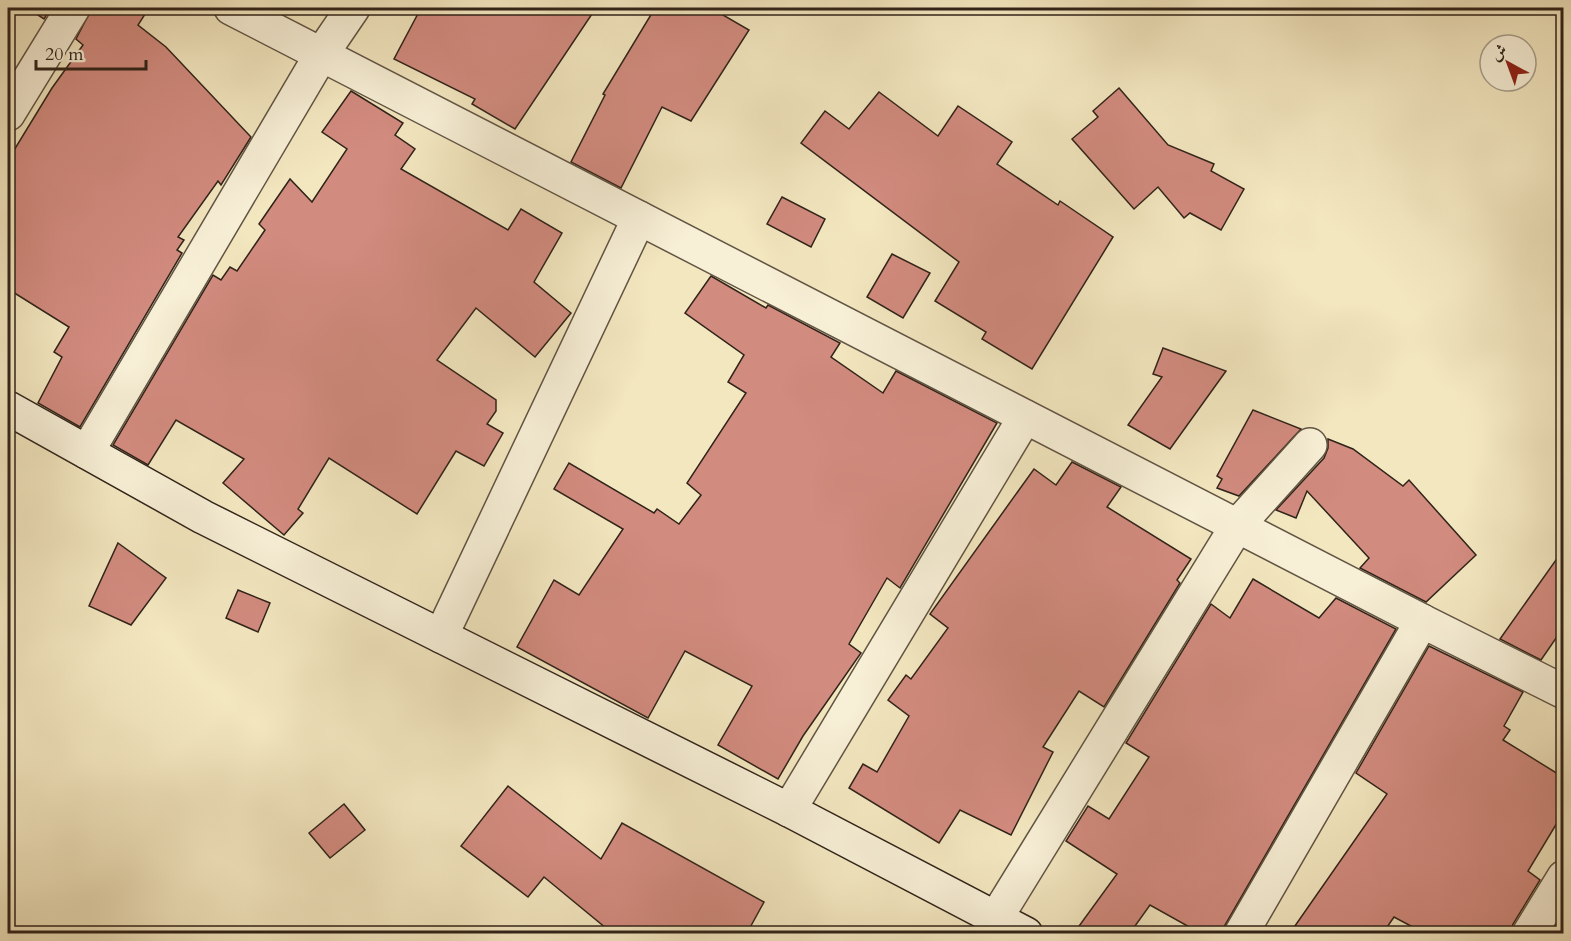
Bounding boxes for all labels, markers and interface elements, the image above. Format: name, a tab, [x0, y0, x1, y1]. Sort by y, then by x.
scale bar	[36, 33, 146, 71]
north arrow	[1478, 33, 1538, 93]
text: ش	[1486, 39, 1512, 66]
text: 20 m	[45, 42, 84, 67]

